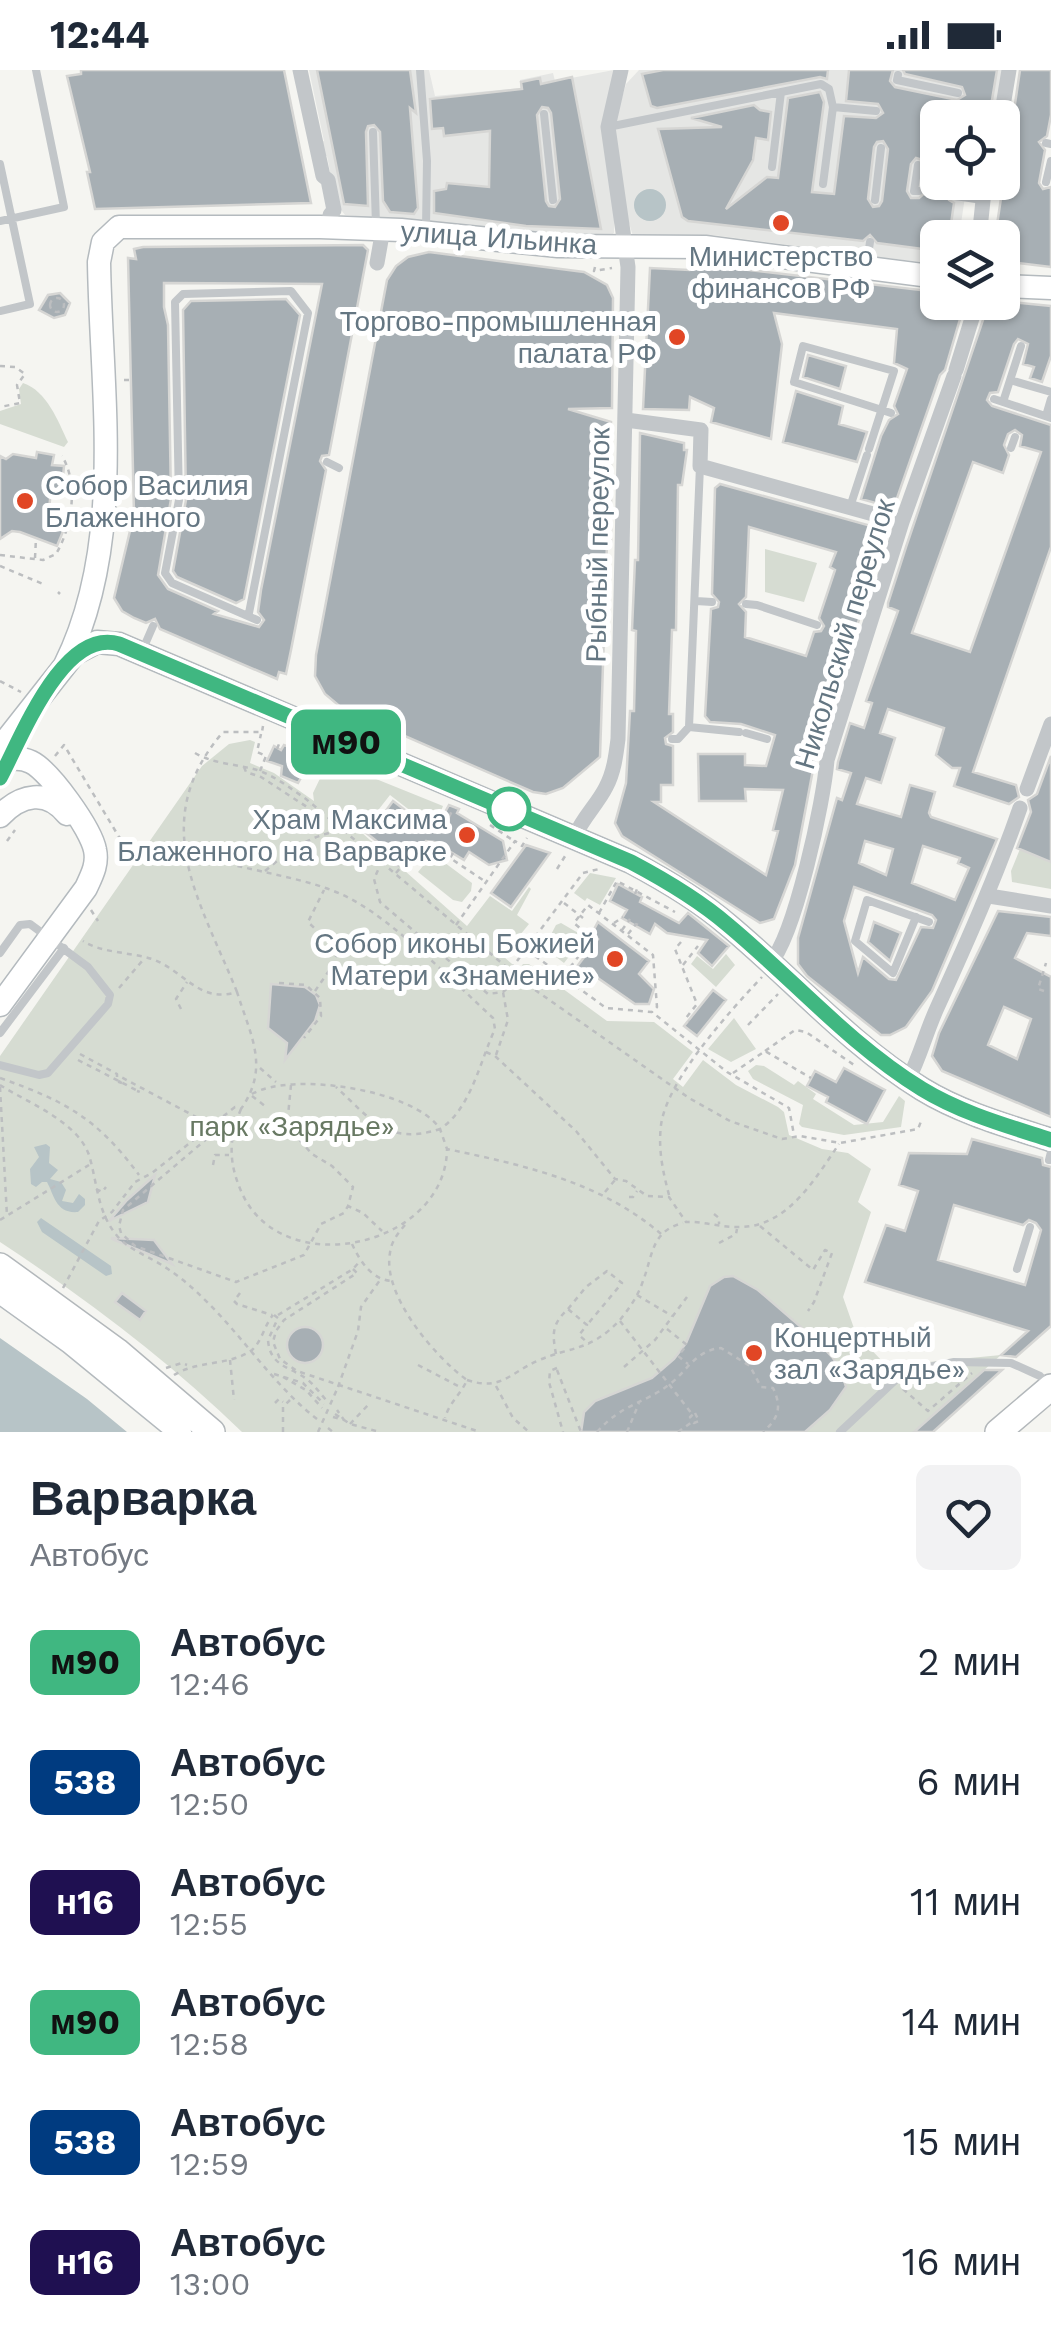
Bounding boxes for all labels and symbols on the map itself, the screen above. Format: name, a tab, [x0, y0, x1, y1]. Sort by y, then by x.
marker: Министерство финансов РФ	[770, 212, 792, 234]
street label: улица Ильинка	[400, 215, 599, 261]
place label: Министерство финансов РФ	[689, 240, 873, 305]
place label: Торгово-промышленная палата РФ	[340, 305, 657, 370]
marker: Торгово-промышленная палата РФ	[666, 326, 688, 348]
street label: Рыбный переулок	[579, 426, 617, 663]
place label: Собор Василия Блаженного	[45, 469, 249, 534]
marker: Собор Василия Блаженного	[14, 490, 36, 512]
street label: Никольский переулок	[788, 494, 902, 773]
line badge: м90	[288, 710, 404, 774]
unlabelled marker	[488, 788, 530, 830]
place label: Храм Максима Блаженного на Варварке	[117, 803, 447, 868]
marker: Храм Максима Блаженного на Варварке	[456, 824, 478, 846]
place label: Собор иконы Божией Матери «Знамение»	[314, 927, 595, 992]
marker: Собор иконы Божией Матери «Знамение»	[604, 948, 626, 970]
park label: парк «Зарядье»	[189, 1110, 395, 1143]
place label: Концертный зал «Зарядье»	[774, 1321, 965, 1386]
marker: Концертный зал «Зарядье»	[743, 1342, 765, 1364]

